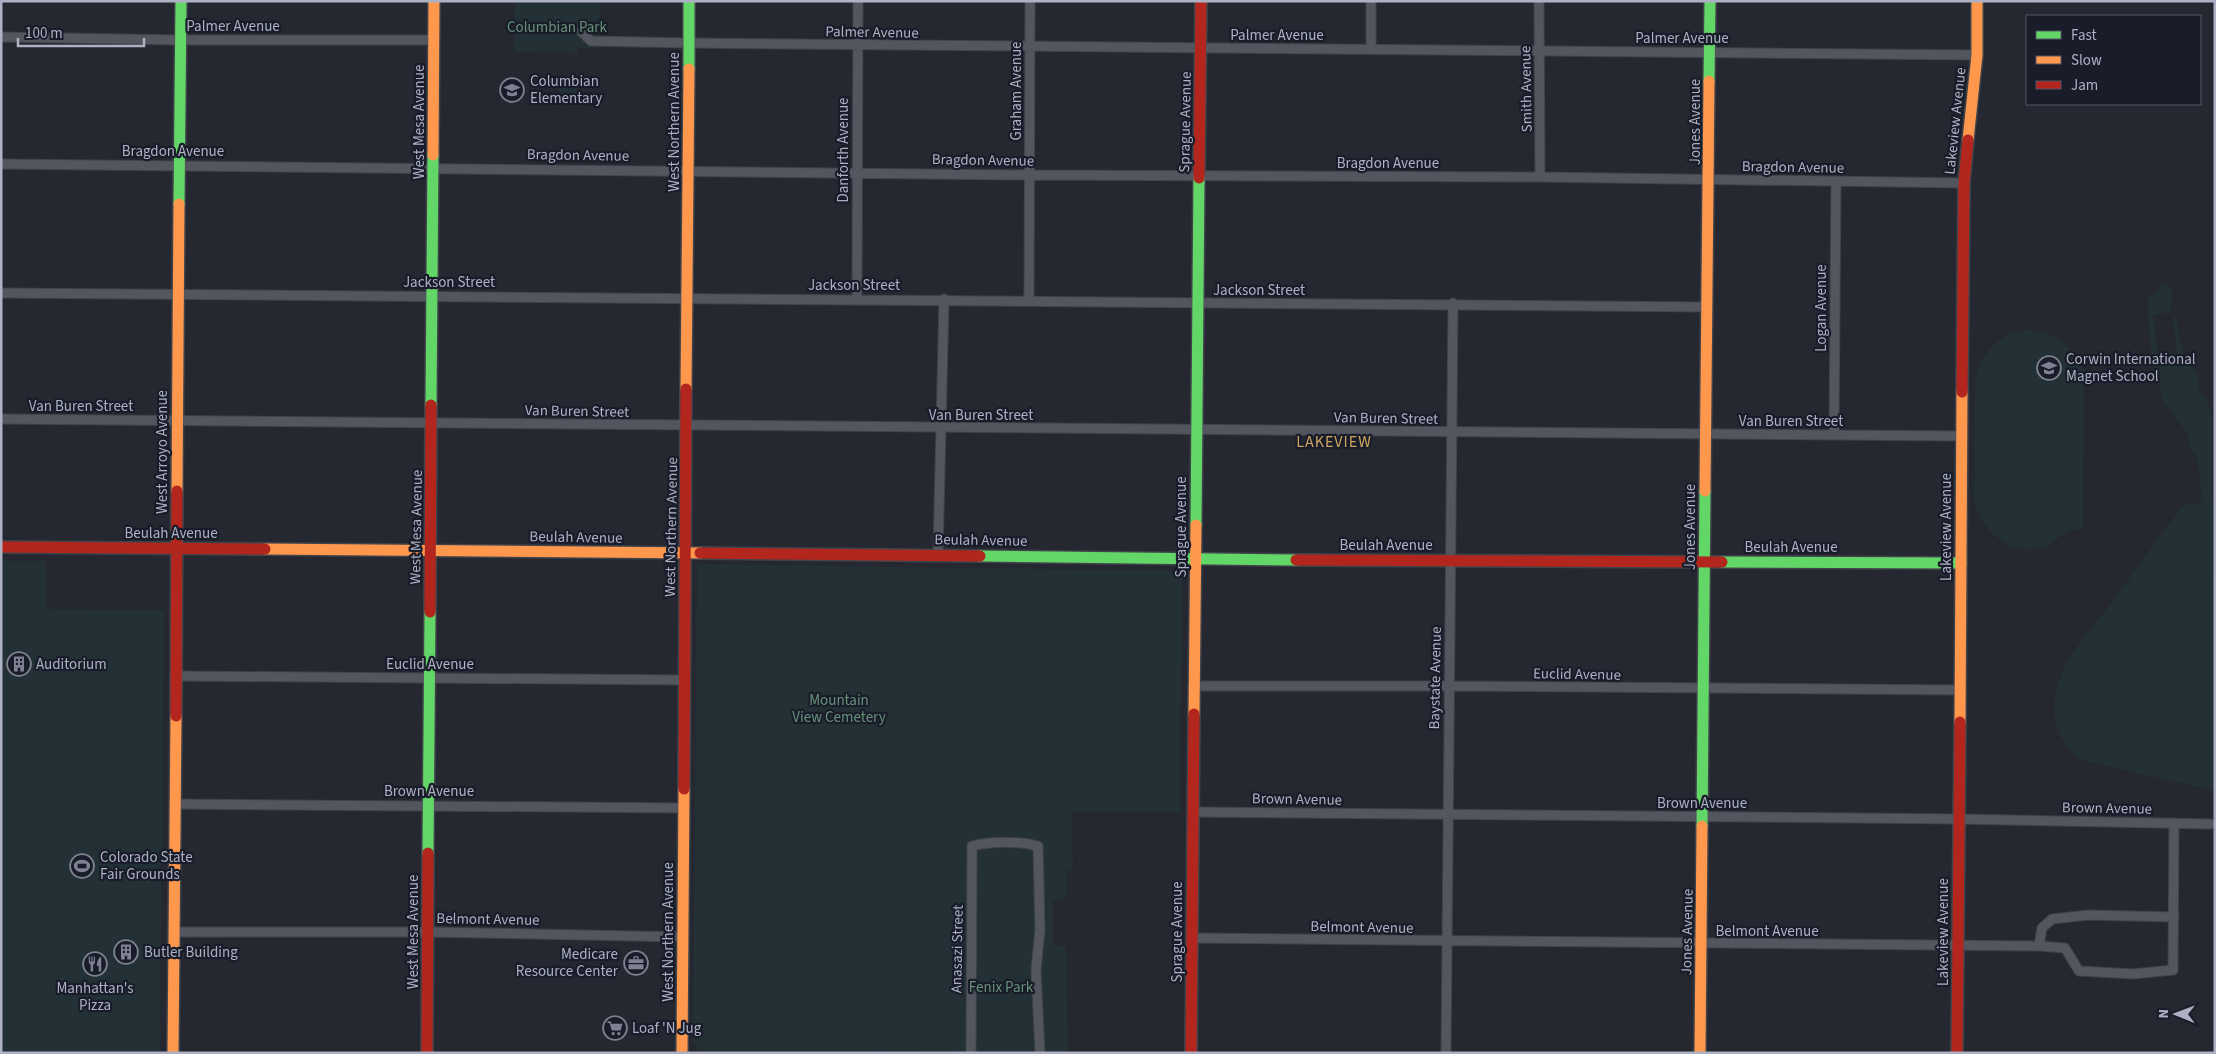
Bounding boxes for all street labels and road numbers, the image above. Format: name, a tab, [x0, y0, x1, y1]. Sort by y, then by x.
street label: Palmer Avenue	[186, 16, 280, 37]
street label: Palmer Avenue	[825, 21, 919, 44]
street label: Palmer Avenue	[1230, 25, 1324, 46]
street label: Palmer Avenue	[1635, 28, 1729, 49]
street label: Graham Avenue	[1006, 41, 1027, 141]
street label: Smith Avenue	[1515, 46, 1538, 132]
street label: West Northern Avenue	[664, 52, 685, 192]
street label: West Mesa Avenue	[409, 65, 430, 179]
street label: Lakeview Avenue	[1939, 66, 1972, 176]
street label: Sprague Avenue	[1174, 71, 1197, 173]
street label: Jones Avenue	[1685, 79, 1706, 165]
street label: Danforth Avenue	[833, 97, 854, 203]
street label: Bragdon Avenue	[122, 141, 224, 162]
street label: Bragdon Avenue	[527, 144, 629, 167]
street label: Bragdon Avenue	[932, 149, 1034, 172]
street label: Bragdon Avenue	[1337, 153, 1439, 174]
street label: Bragdon Avenue	[1742, 156, 1844, 179]
street label: Logan Avenue	[1811, 264, 1832, 352]
street label: Jackson Street	[403, 272, 495, 293]
street label: Jackson Street	[808, 275, 900, 296]
street label: Jackson Street	[1213, 280, 1305, 301]
street label: West Arroyo Avenue	[152, 390, 173, 514]
street label: Van Buren Street	[29, 396, 133, 417]
street label: Van Buren Street	[525, 400, 629, 423]
street label: Van Buren Street	[929, 405, 1033, 426]
street label: Van Buren Street	[1334, 407, 1438, 430]
street label: Van Buren Street	[1739, 411, 1843, 432]
street label: West Northern Avenue	[660, 457, 683, 597]
street label: West Mesa Avenue	[405, 469, 428, 585]
street label: Lakeview Avenue	[1936, 473, 1957, 581]
street label: Sprague Avenue	[1171, 476, 1192, 578]
street label: Jones Avenue	[1680, 484, 1701, 570]
street label: Beulah Avenue	[124, 523, 218, 544]
street label: Beulah Avenue	[529, 526, 623, 549]
street label: Beulah Avenue	[934, 529, 1028, 552]
street label: Beulah Avenue	[1339, 535, 1433, 556]
street label: Beulah Avenue	[1744, 537, 1838, 558]
street label: Baystate Avenue	[1424, 626, 1447, 730]
street label: Euclid Avenue	[386, 654, 474, 675]
street label: Euclid Avenue	[1533, 663, 1621, 686]
street label: Brown Avenue	[384, 781, 474, 802]
street label: Brown Avenue	[1252, 788, 1342, 811]
street label: Brown Avenue	[1657, 793, 1747, 814]
street label: Brown Avenue	[2062, 797, 2152, 820]
street label: West Northern Avenue	[658, 862, 679, 1002]
street label: West Mesa Avenue	[403, 875, 424, 989]
street label: Lakeview Avenue	[1933, 878, 1954, 986]
street label: Sprague Avenue	[1167, 881, 1188, 983]
street label: Jones Avenue	[1676, 889, 1699, 975]
street label: Anasazi Street	[946, 905, 969, 993]
street label: Belmont Avenue	[436, 908, 540, 931]
street label: Belmont Avenue	[1310, 916, 1414, 939]
street label: Belmont Avenue	[1715, 921, 1819, 942]

